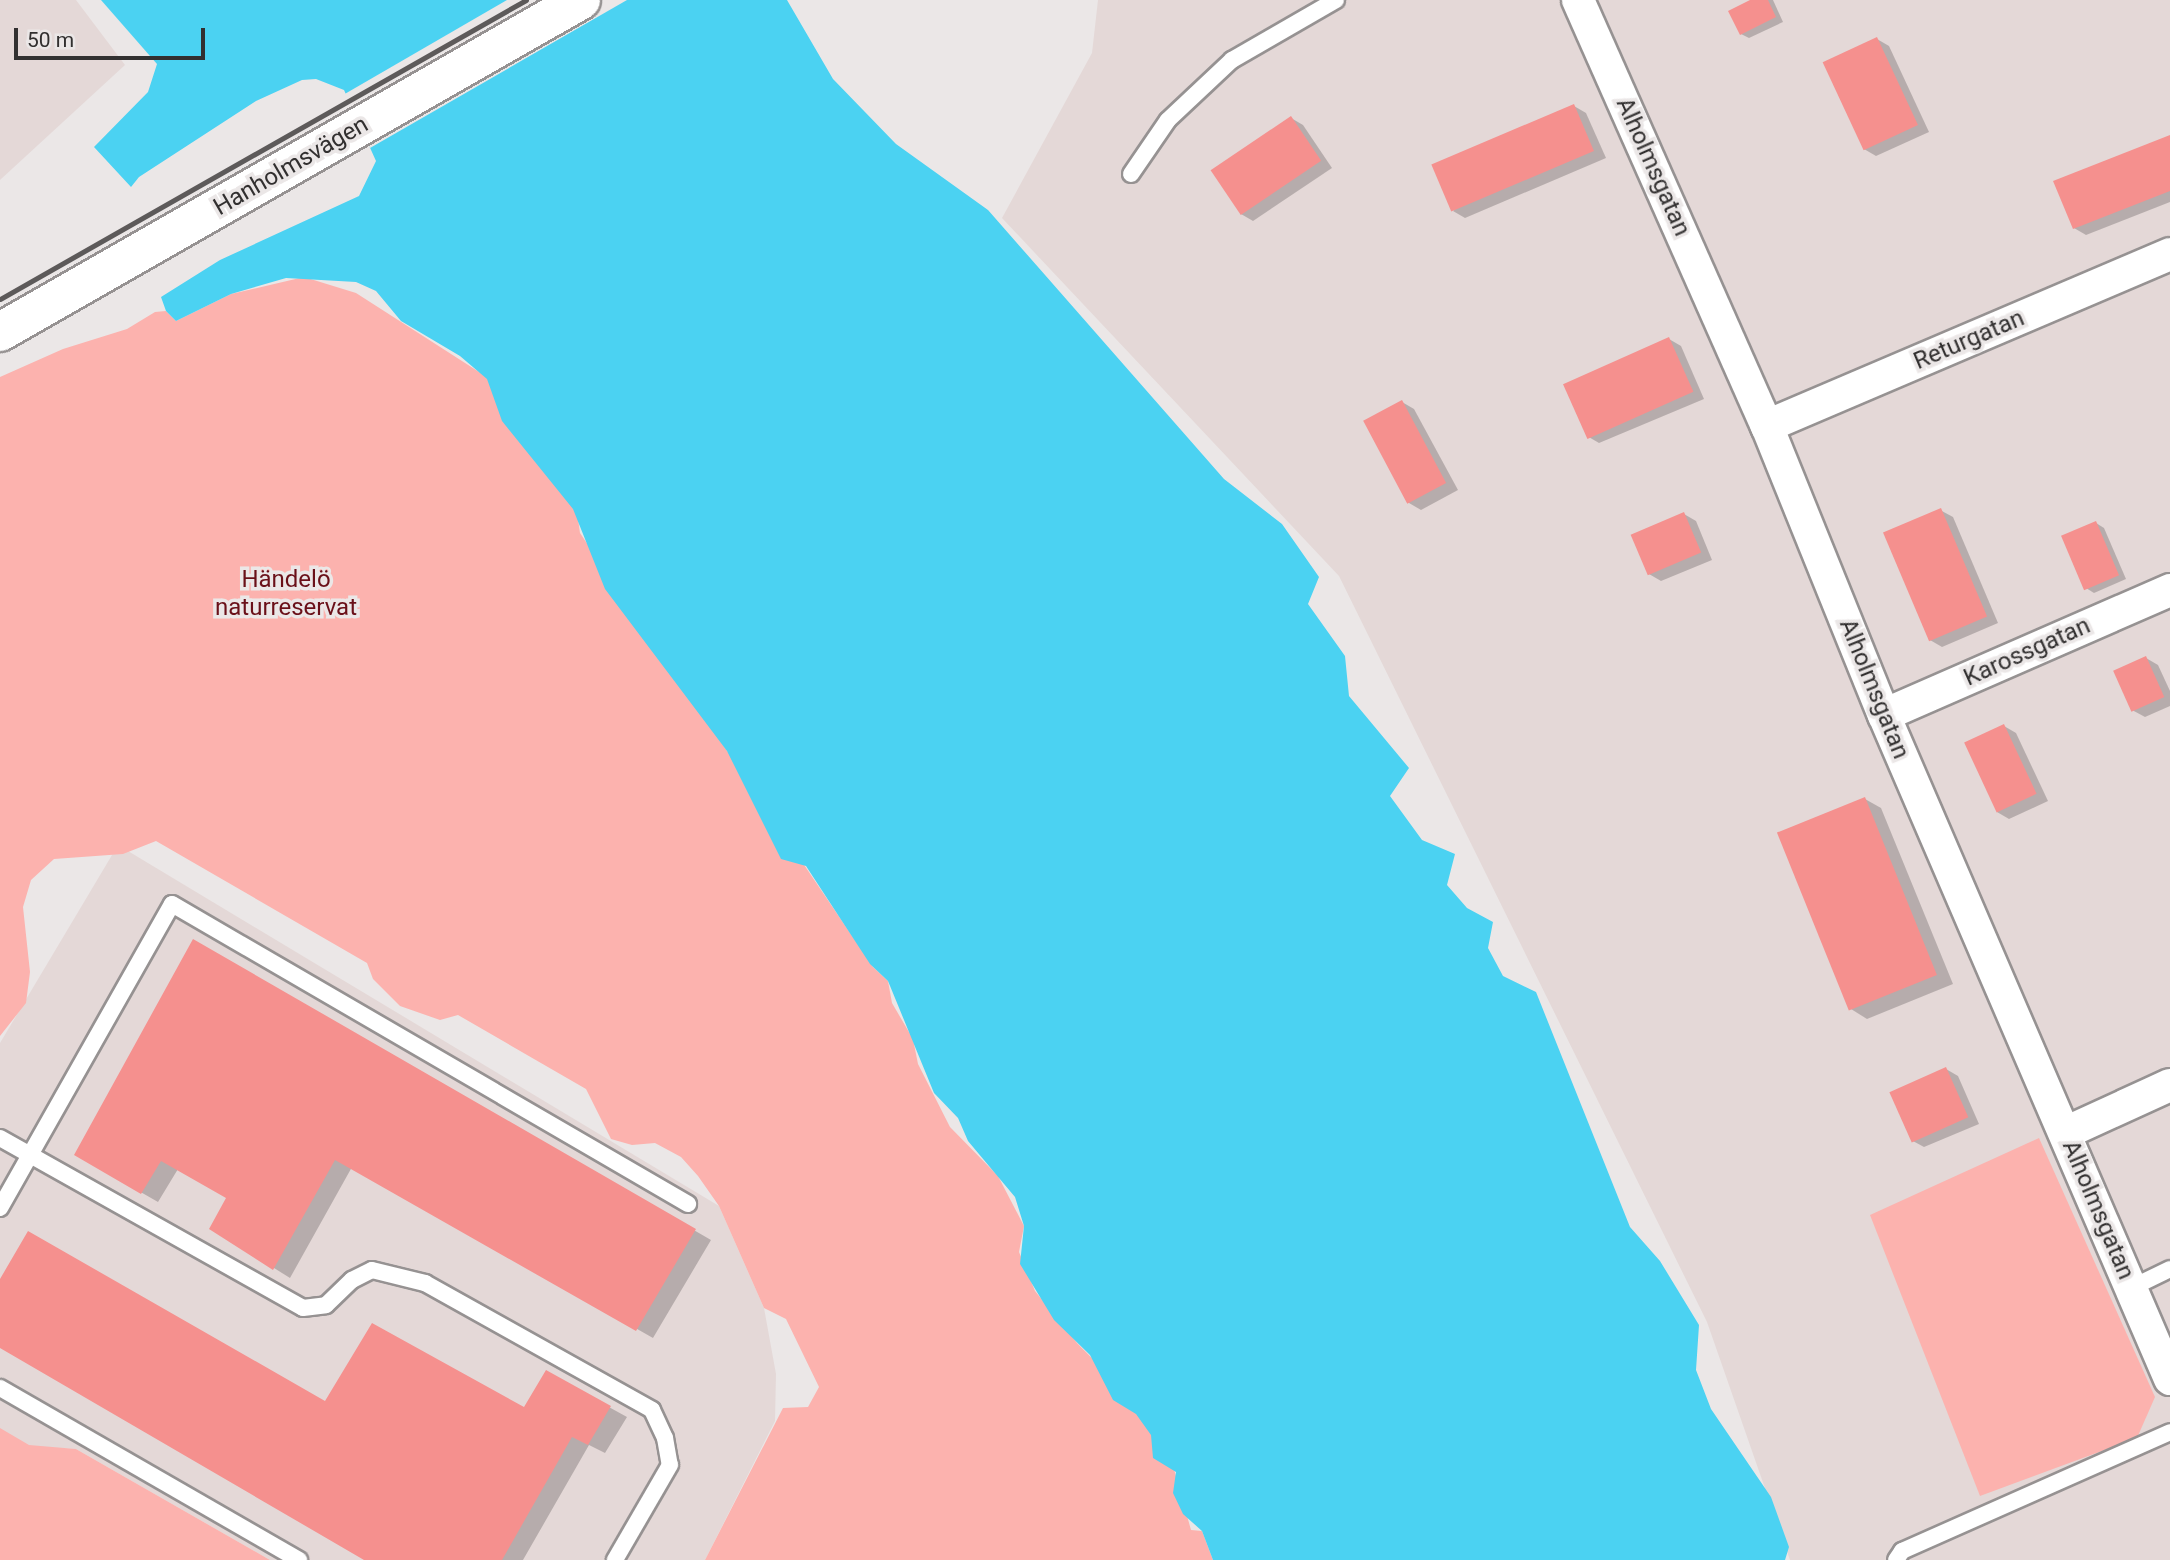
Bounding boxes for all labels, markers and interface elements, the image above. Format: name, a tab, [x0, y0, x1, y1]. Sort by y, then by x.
scale bar	[18, 14, 208, 58]
text: 50 m	[27, 28, 74, 52]
street label: Alholmsgatan	[1610, 93, 1696, 241]
street label: Hanholmsvägen	[209, 110, 373, 222]
street label: Returgatan	[1909, 304, 2029, 376]
park label: Händelö naturreservat	[215, 566, 357, 622]
street label: Karossgatan	[1959, 611, 2095, 693]
street label: Alholmsgatan	[1833, 615, 1915, 763]
street label: Alholmsgatan	[2056, 1136, 2140, 1284]

